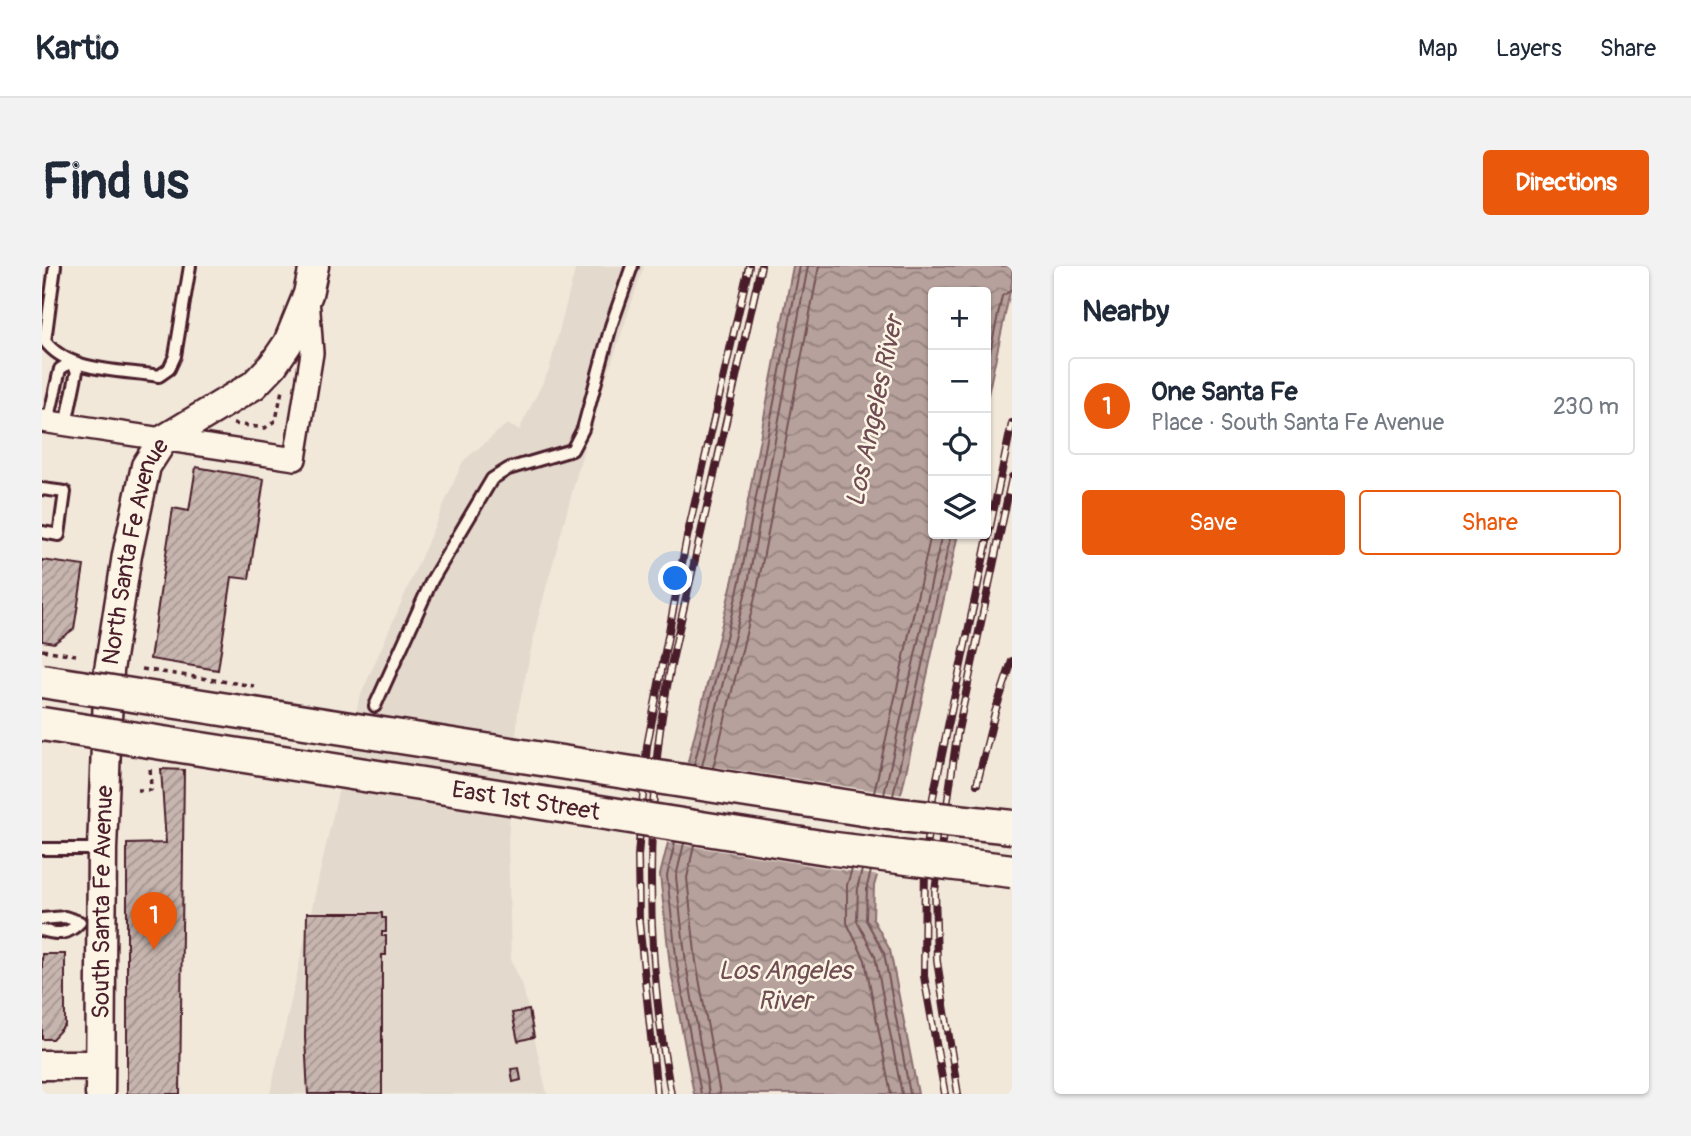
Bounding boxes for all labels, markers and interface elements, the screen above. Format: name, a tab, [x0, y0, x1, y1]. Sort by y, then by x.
text: Kartio	[35, 28, 119, 69]
text: Map	[1418, 34, 1458, 63]
text: Layers	[1496, 34, 1562, 63]
text: Share	[1600, 34, 1656, 63]
button: Directions	[1483, 150, 1649, 215]
text: Find us	[42, 152, 189, 213]
map controls	[928, 287, 991, 539]
button: +	[928, 287, 991, 350]
text: Nearby	[1082, 293, 1169, 330]
water label: Los Angeles River	[839, 309, 912, 509]
button: −	[928, 350, 991, 413]
text: One Santa Fe	[1151, 376, 1298, 408]
text: 1	[1103, 392, 1112, 421]
text: 230 m	[1553, 392, 1619, 421]
text: Place · South Santa Fe Avenue	[1151, 408, 1444, 437]
button: locate	[928, 413, 991, 476]
street label: North Santa Fe Avenue	[96, 433, 175, 667]
button: layers	[928, 476, 991, 539]
button: Save	[1082, 490, 1345, 555]
button: Share	[1359, 490, 1621, 555]
your location	[658, 561, 692, 595]
street label: East 1st Street	[450, 775, 602, 827]
street label: South Santa Fe Avenue	[87, 785, 119, 1019]
pin: 1	[131, 892, 177, 950]
water label: Los Angeles River	[718, 955, 855, 1017]

